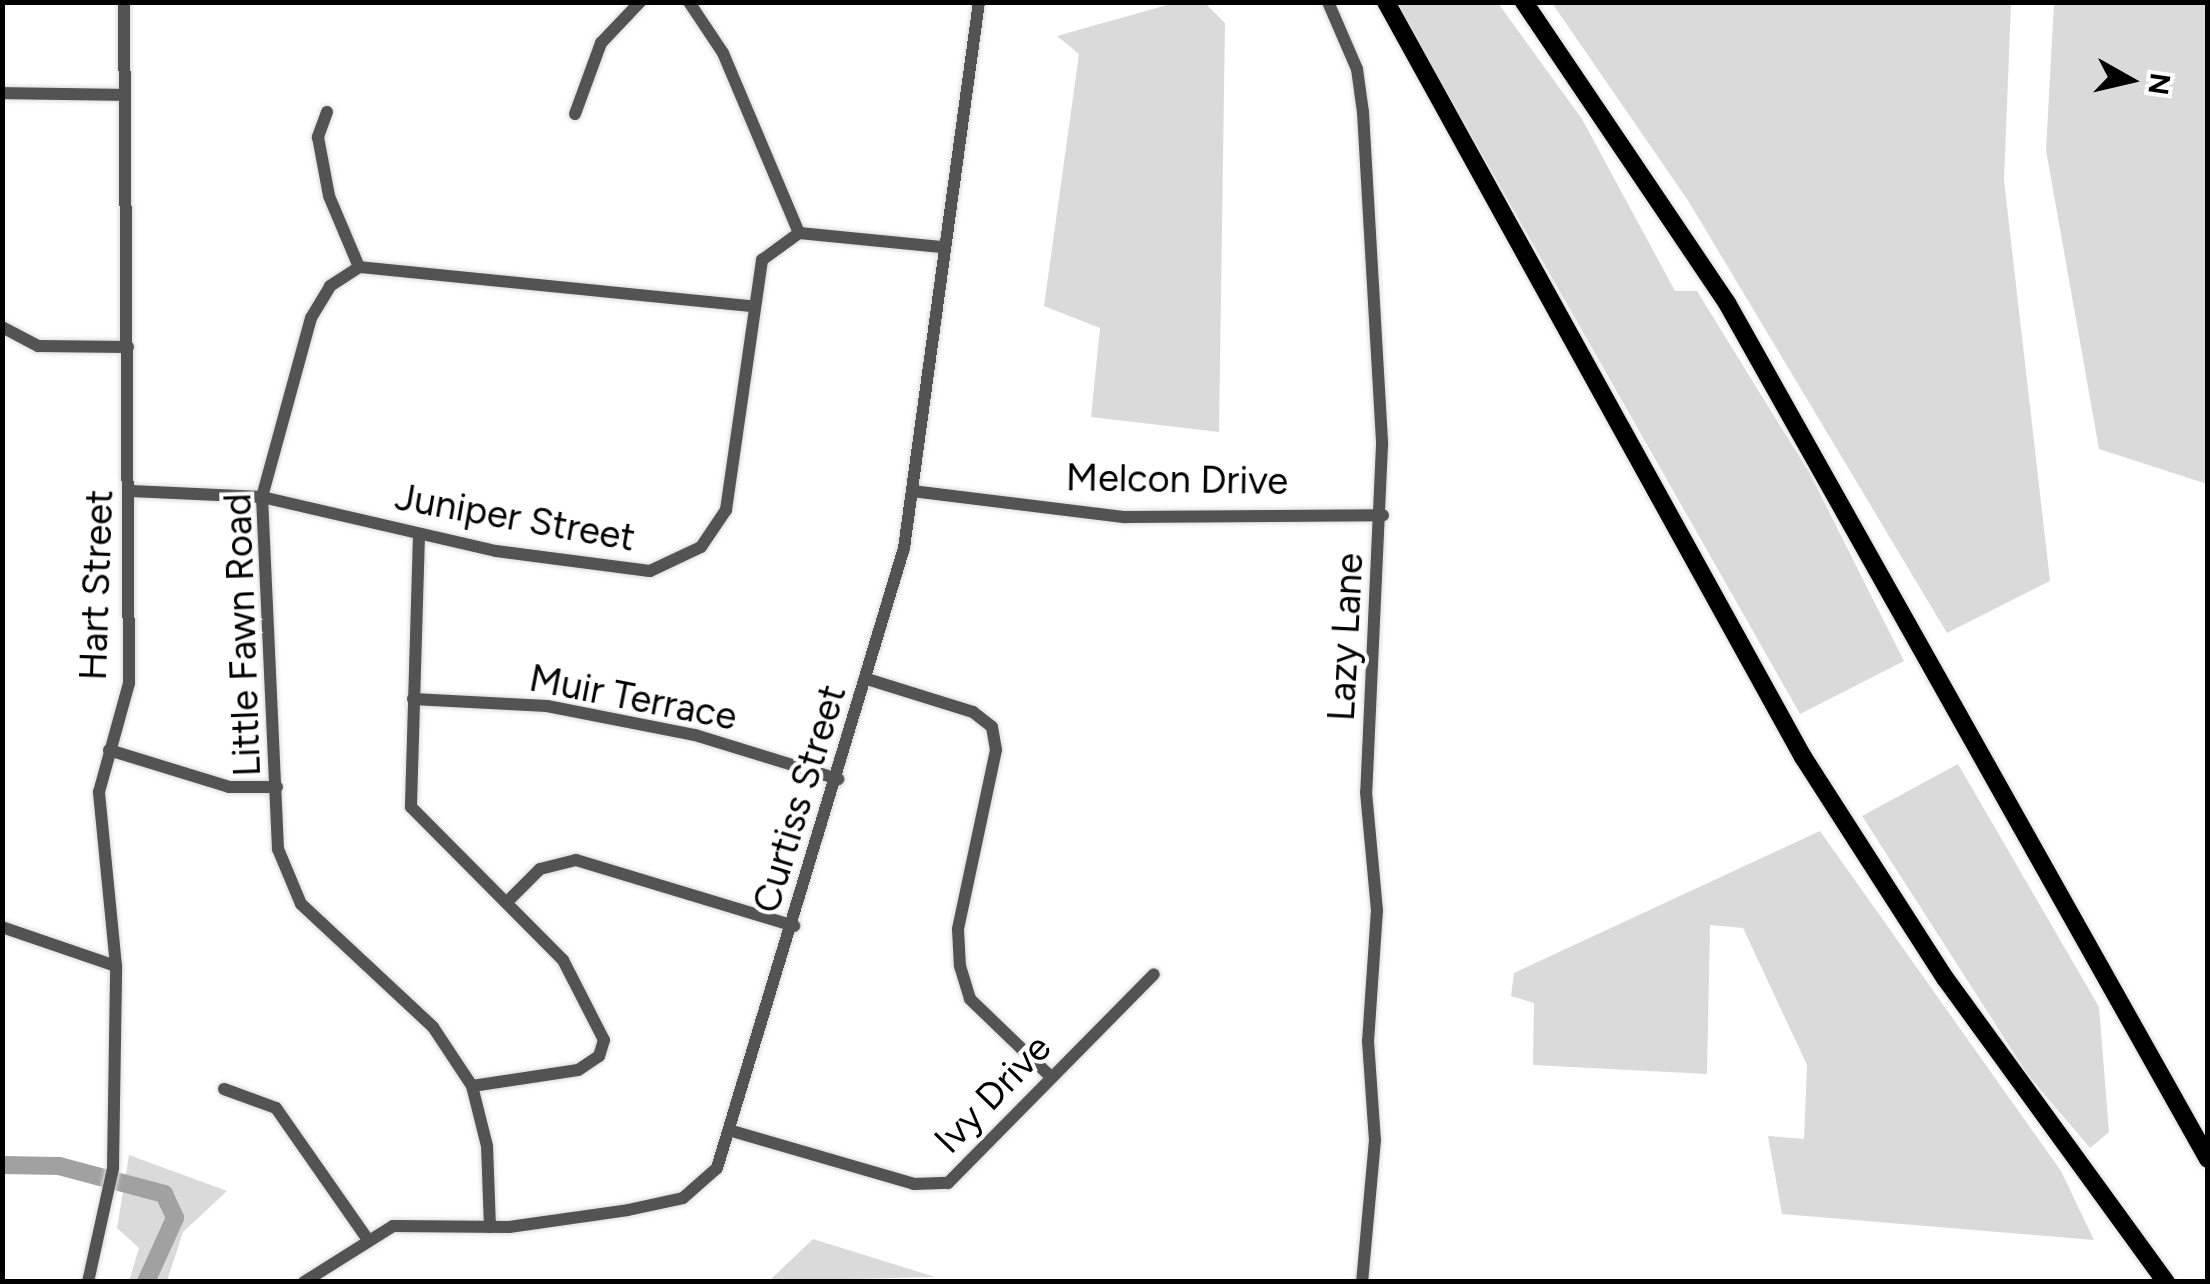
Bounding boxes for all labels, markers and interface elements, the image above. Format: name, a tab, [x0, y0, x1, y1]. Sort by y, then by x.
north arrow	[2080, 30, 2180, 130]
text: N	[2141, 71, 2178, 97]
street label: Melcon Drive	[1065, 455, 1289, 505]
street label: Juniper Street	[392, 474, 638, 562]
street label: Hart Street	[71, 489, 123, 681]
street label: Little Fawn Road	[215, 493, 271, 777]
street label: Lazy Lane	[1319, 552, 1373, 722]
street label: Muir Terrace	[526, 656, 740, 740]
street label: Curtiss Street	[744, 680, 856, 918]
street label: Ivy Drive	[925, 1025, 1061, 1163]

